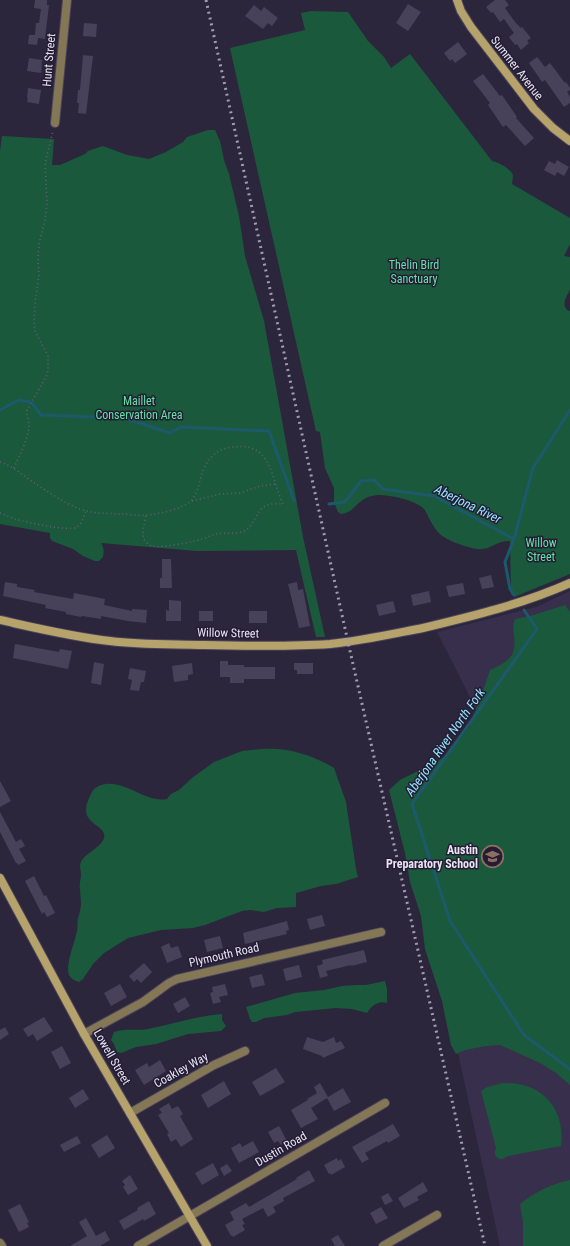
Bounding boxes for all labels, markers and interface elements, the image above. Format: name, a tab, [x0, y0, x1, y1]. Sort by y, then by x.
street label: Hunt Street	[40, 32, 58, 87]
street label: Summer Avenue	[488, 33, 546, 103]
park label: Thelin Bird Sanctuary	[389, 258, 439, 286]
park label: Maillet Conservation Area	[95, 394, 183, 422]
water label: Aberjona River	[431, 481, 505, 527]
park label: Willow Street	[525, 536, 557, 564]
street label: Willow Street	[197, 625, 260, 641]
water label: Aberjona River North Fork	[402, 685, 488, 800]
place label: Austin Preparatory School	[386, 843, 478, 871]
school or university icon: Austin Preparatory School	[480, 844, 506, 870]
street label: Plymouth Road	[188, 940, 260, 970]
street label: Lowell Street	[91, 1027, 134, 1088]
street label: Coakley Way	[152, 1049, 210, 1091]
street label: Dustin Road	[253, 1129, 309, 1169]

